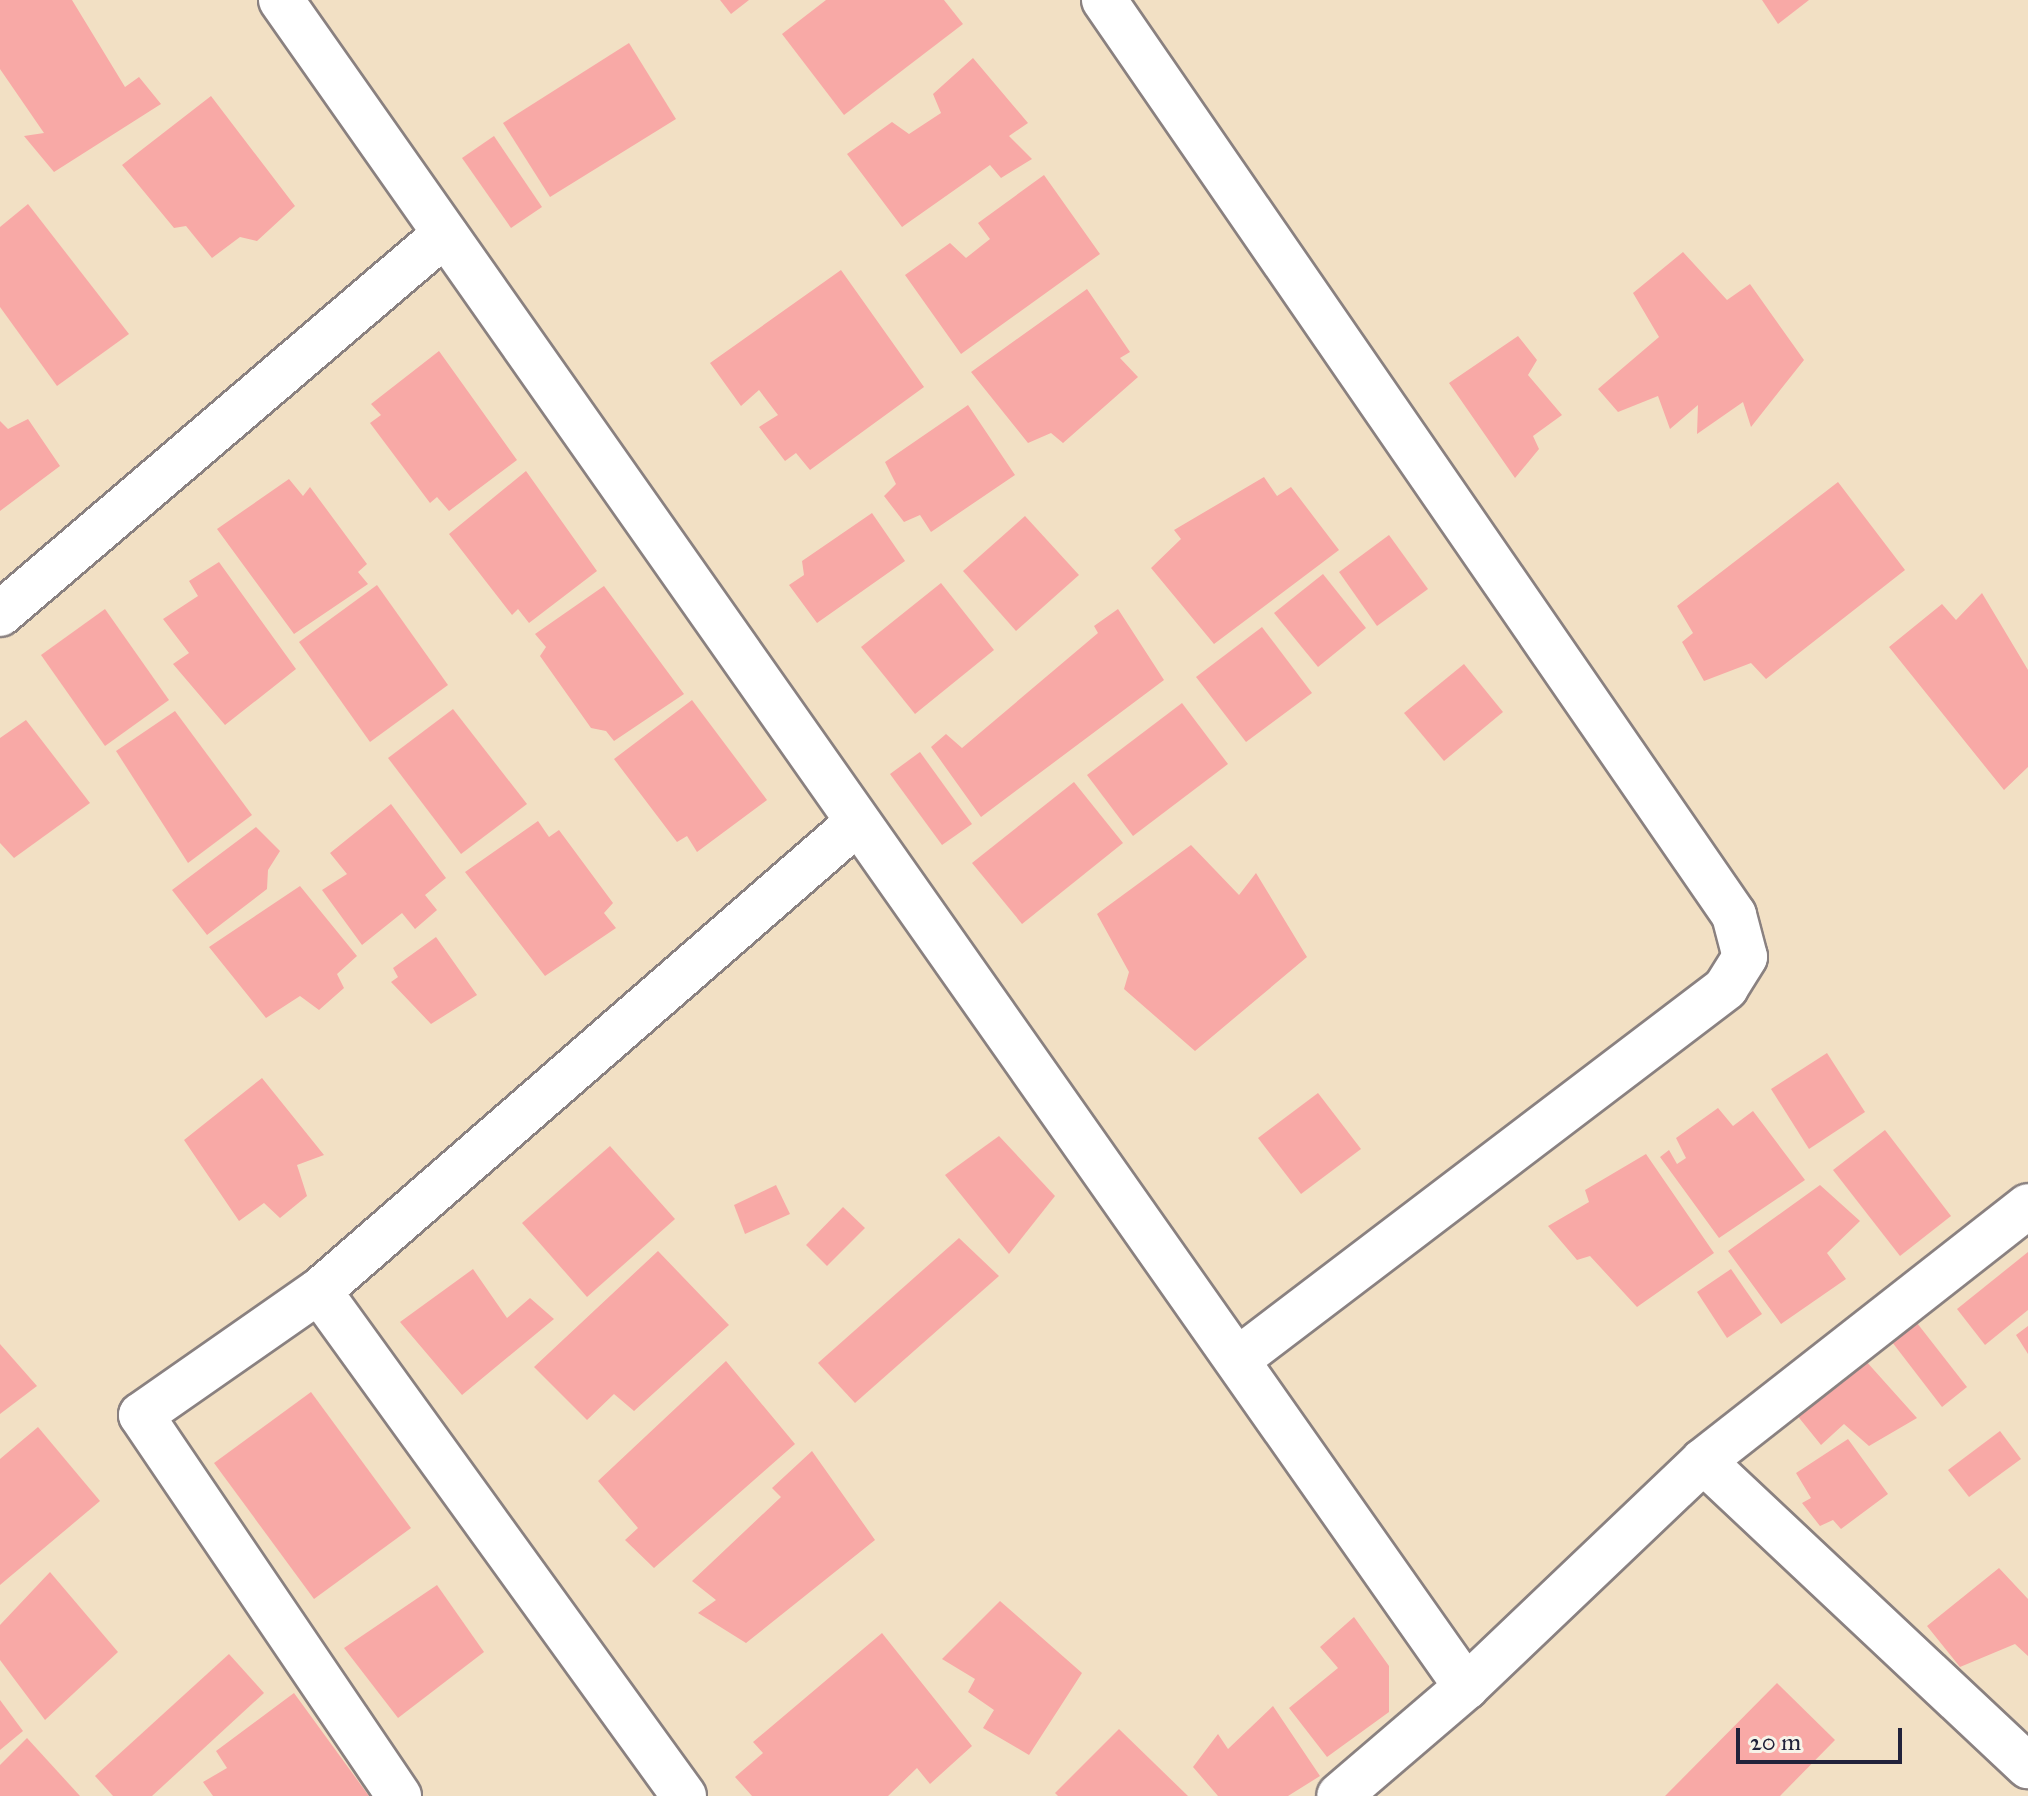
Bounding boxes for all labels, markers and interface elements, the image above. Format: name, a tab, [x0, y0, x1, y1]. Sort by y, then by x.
scale bar	[1740, 1712, 1906, 1762]
text: 20 m	[1750, 1727, 1801, 1757]

